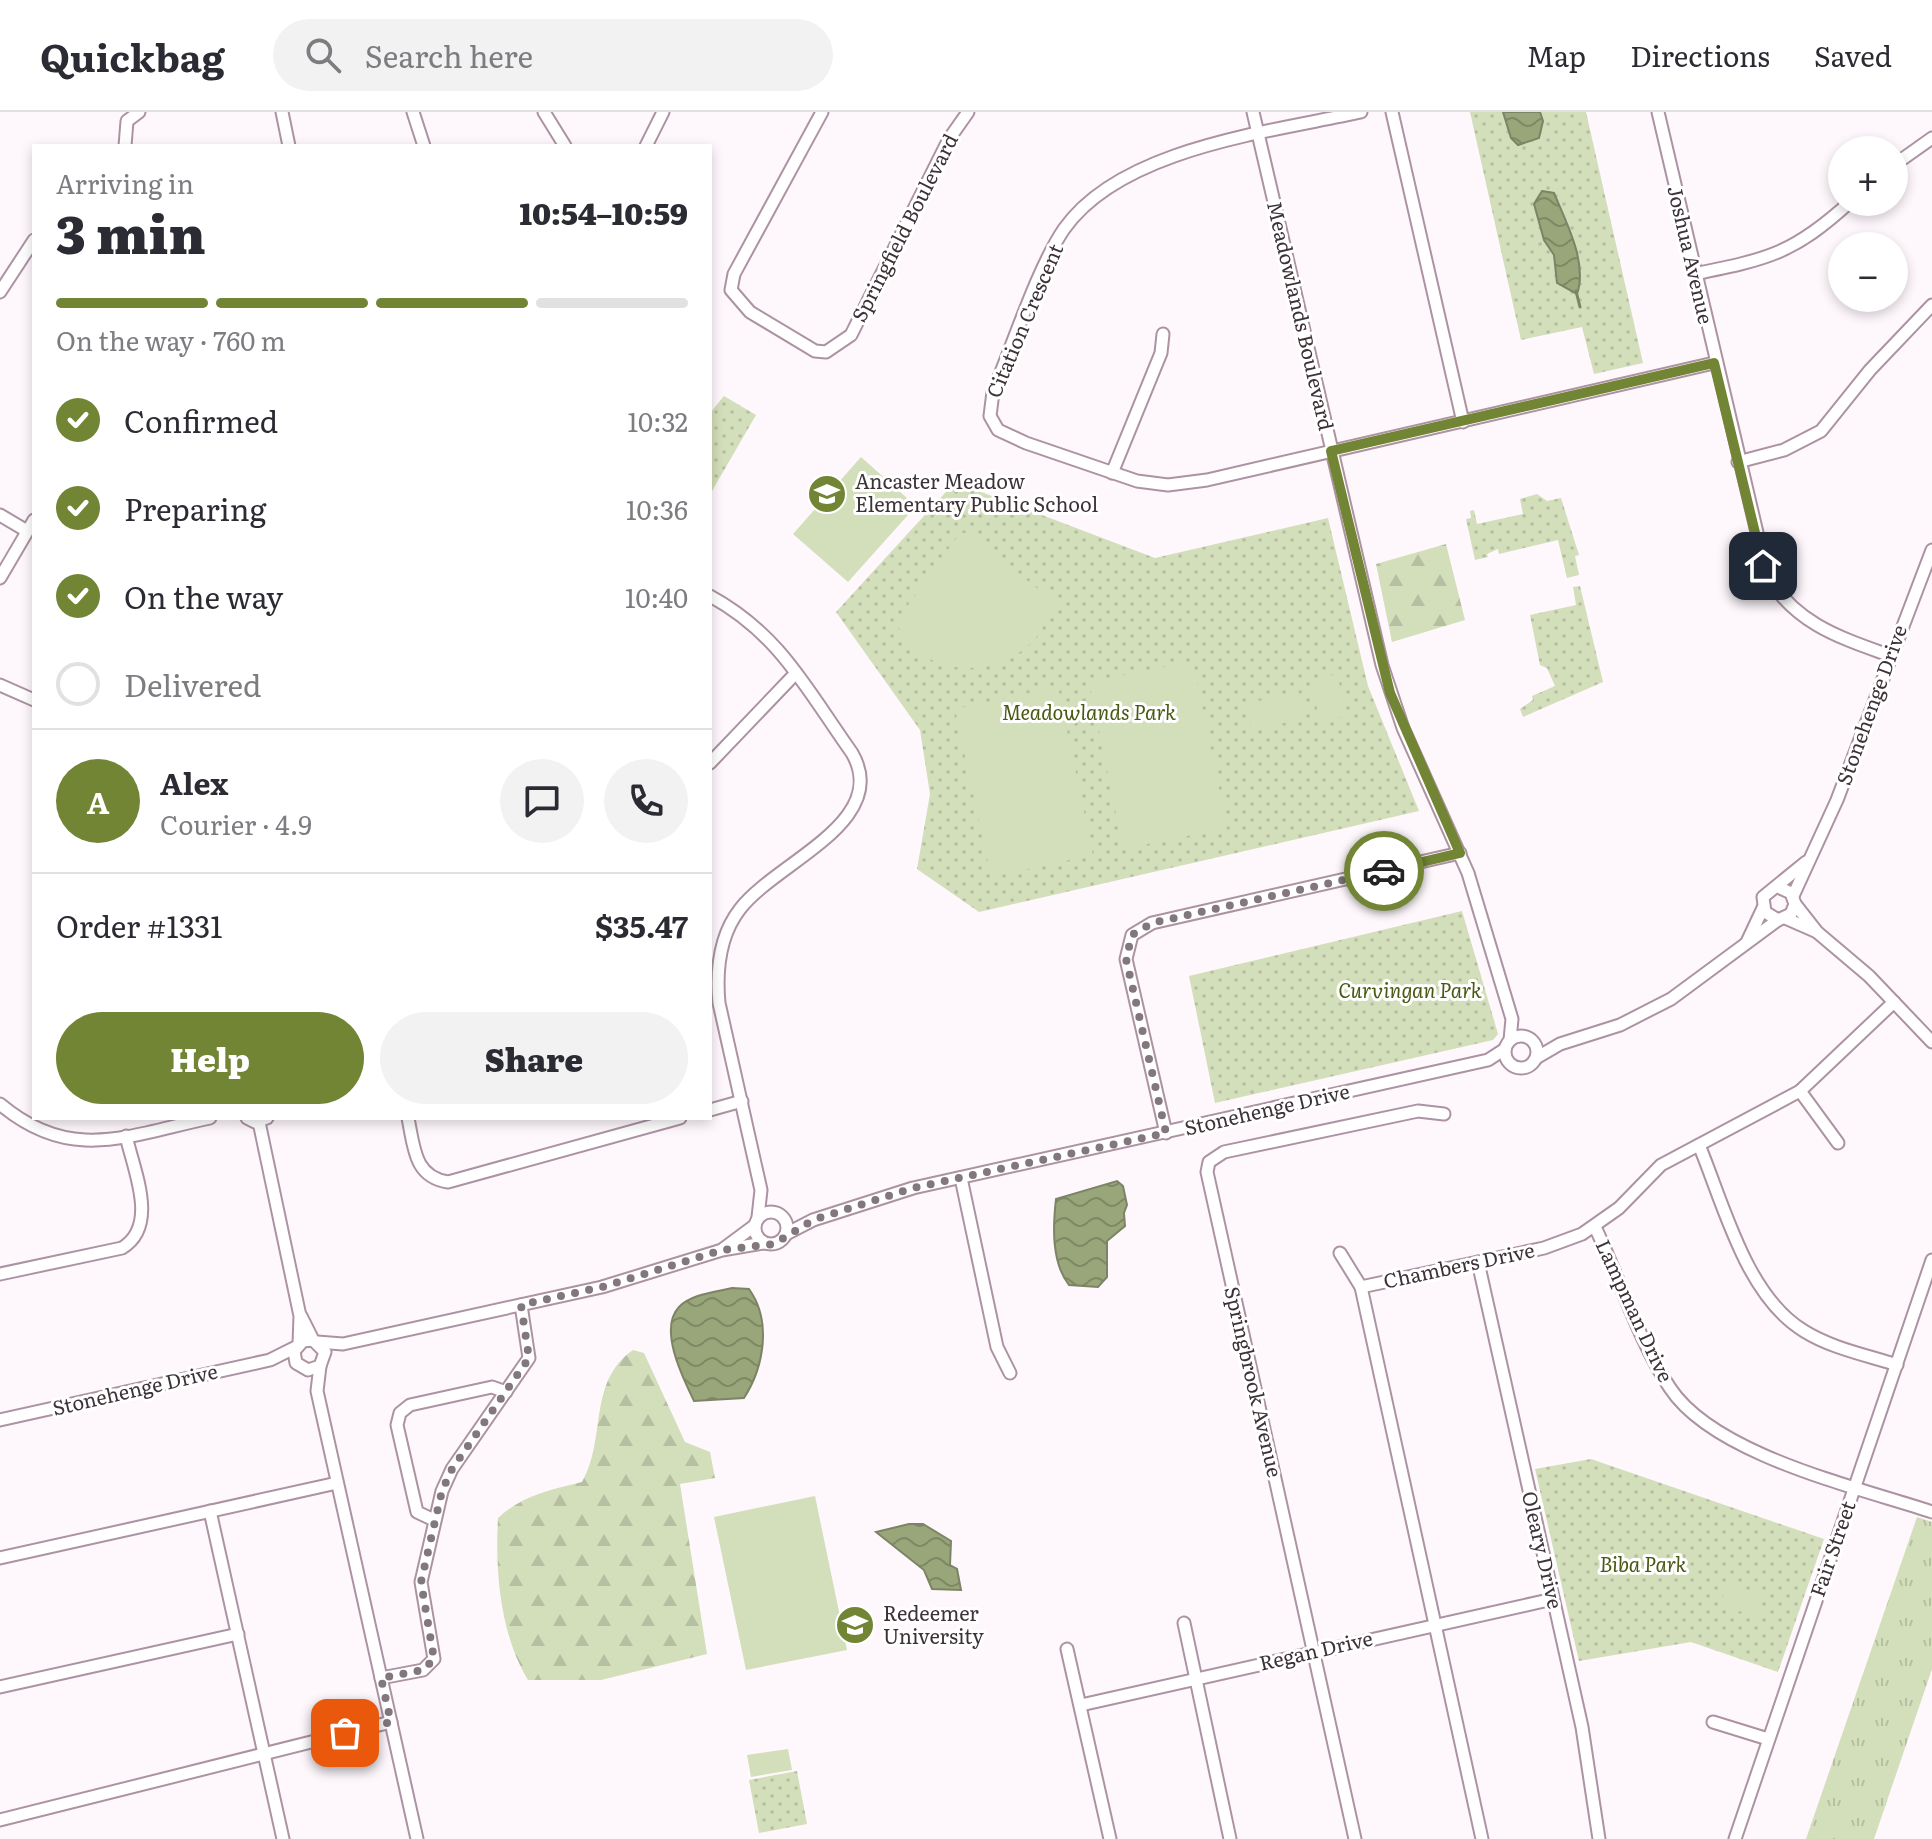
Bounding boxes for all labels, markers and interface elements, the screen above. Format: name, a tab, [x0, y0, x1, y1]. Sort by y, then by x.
search box	[273, 19, 833, 91]
text: Quickbag	[40, 27, 225, 84]
icon: search	[301, 33, 345, 77]
text: Search here	[365, 33, 533, 77]
text: Map	[1527, 34, 1586, 76]
text: Directions	[1630, 34, 1770, 76]
text: Saved	[1814, 34, 1892, 76]
street label: Springfield Boulevard	[843, 128, 964, 327]
map controls	[1828, 136, 1908, 312]
button: +	[1828, 136, 1908, 216]
text: Arriving in	[56, 163, 194, 202]
street label: Joshua Avenue	[1661, 182, 1722, 327]
text: 10:54–10:59	[519, 190, 688, 234]
text: 3 min	[56, 193, 206, 270]
street label: Meadowlands Boulevard	[1261, 198, 1343, 433]
button: −	[1828, 232, 1908, 312]
street label: Citation Crescent	[977, 239, 1069, 402]
text: On the way · 760 m	[56, 320, 286, 359]
icon: check	[56, 398, 100, 442]
text: Confirmed	[124, 398, 278, 442]
text: 10:32	[627, 401, 688, 440]
place label: Ancaster Meadow Elementary Public School	[855, 465, 1098, 518]
school or university icon: Ancaster Meadow Elementary Public School	[806, 473, 848, 515]
icon: check	[56, 486, 100, 530]
text: Preparing	[124, 486, 266, 530]
text: 10:36	[626, 489, 688, 528]
pin	[1729, 532, 1797, 600]
icon: home	[1741, 544, 1785, 588]
icon: check	[56, 574, 100, 618]
text: On the way	[124, 574, 283, 618]
text: 10:40	[625, 577, 688, 616]
street label: Stonehenge Drive	[1827, 620, 1913, 789]
text: Delivered	[124, 662, 261, 706]
park label: Meadowlands Park	[1002, 696, 1176, 726]
button: chat	[500, 759, 584, 843]
button: phone	[604, 759, 688, 843]
text: Alex	[160, 760, 228, 804]
text: A	[87, 779, 109, 823]
text: Courier · 4.9	[160, 804, 312, 843]
courier	[1344, 831, 1424, 911]
icon: car	[1362, 849, 1406, 893]
text: Order #1331	[56, 903, 222, 947]
text: $35.47	[595, 903, 688, 947]
park label: Curvingan Park	[1338, 974, 1482, 1004]
button: Help	[56, 1012, 364, 1104]
button: Share	[380, 1012, 688, 1104]
street label: Stonehenge Drive	[1181, 1074, 1352, 1142]
street label: Chambers Drive	[1380, 1233, 1537, 1295]
street label: Lampman Drive	[1590, 1234, 1682, 1386]
street label: Springbrook Avenue	[1218, 1283, 1292, 1480]
street label: Stonehenge Drive	[49, 1354, 220, 1422]
street label: Oleary Drive	[1516, 1488, 1572, 1611]
street label: Fair Street	[1801, 1496, 1862, 1600]
park label: Biba Park	[1600, 1548, 1686, 1578]
place label: Redeemer University	[883, 1597, 984, 1650]
school or university icon: Redeemer University	[834, 1604, 876, 1646]
street label: Regan Drive	[1256, 1621, 1375, 1677]
pin	[311, 1699, 379, 1767]
icon: bag	[323, 1711, 367, 1755]

